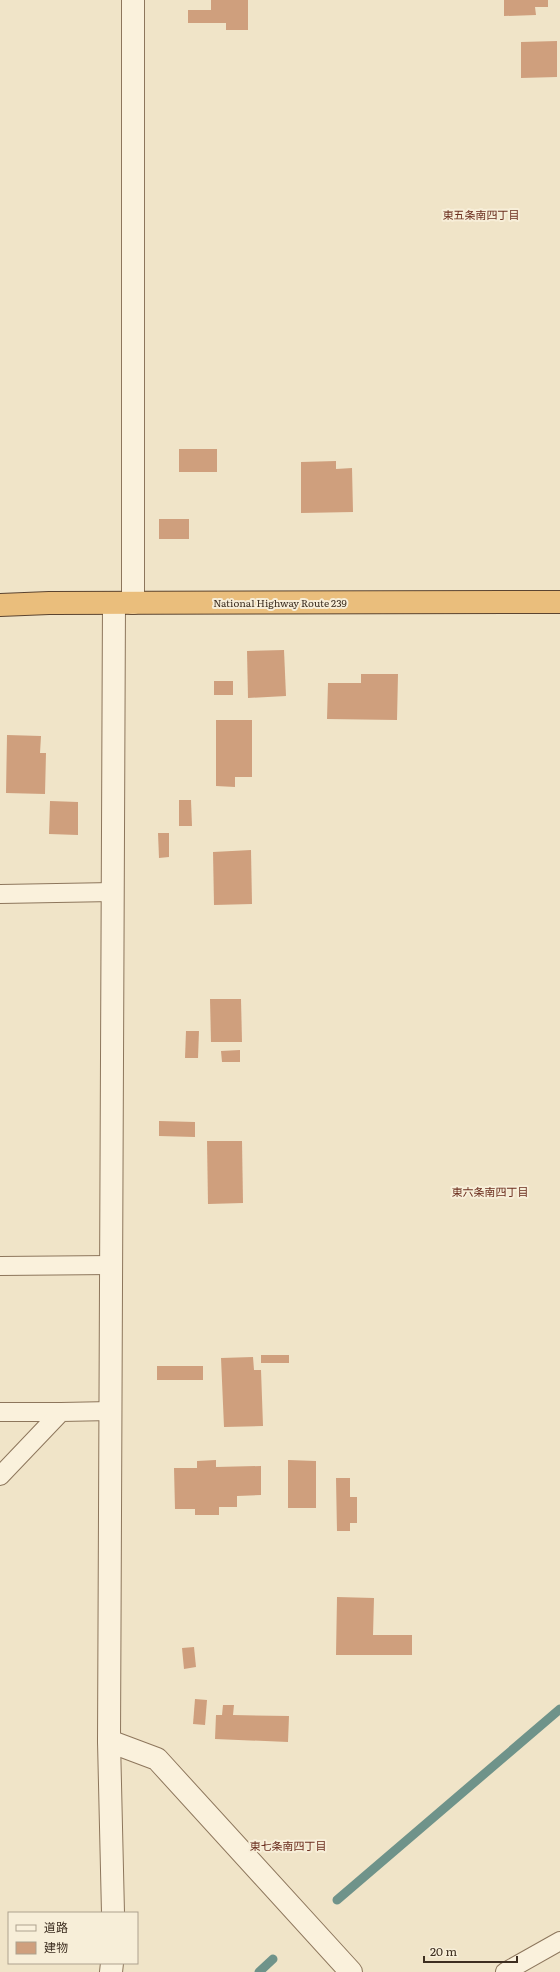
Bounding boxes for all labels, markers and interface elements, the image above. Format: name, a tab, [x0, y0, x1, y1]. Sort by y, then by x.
district label: 東五条南四丁目	[443, 206, 520, 222]
street label: National Highway Route 239	[213, 595, 347, 610]
district label: 東六条南四丁目	[452, 1183, 529, 1199]
district label: 東七条南四丁目	[250, 1837, 327, 1853]
legend	[8, 1912, 138, 1964]
text: 道路	[44, 1918, 68, 1936]
text: 建物	[44, 1938, 68, 1956]
scale bar	[424, 1938, 517, 1964]
text: 20 m	[430, 1942, 457, 1960]

